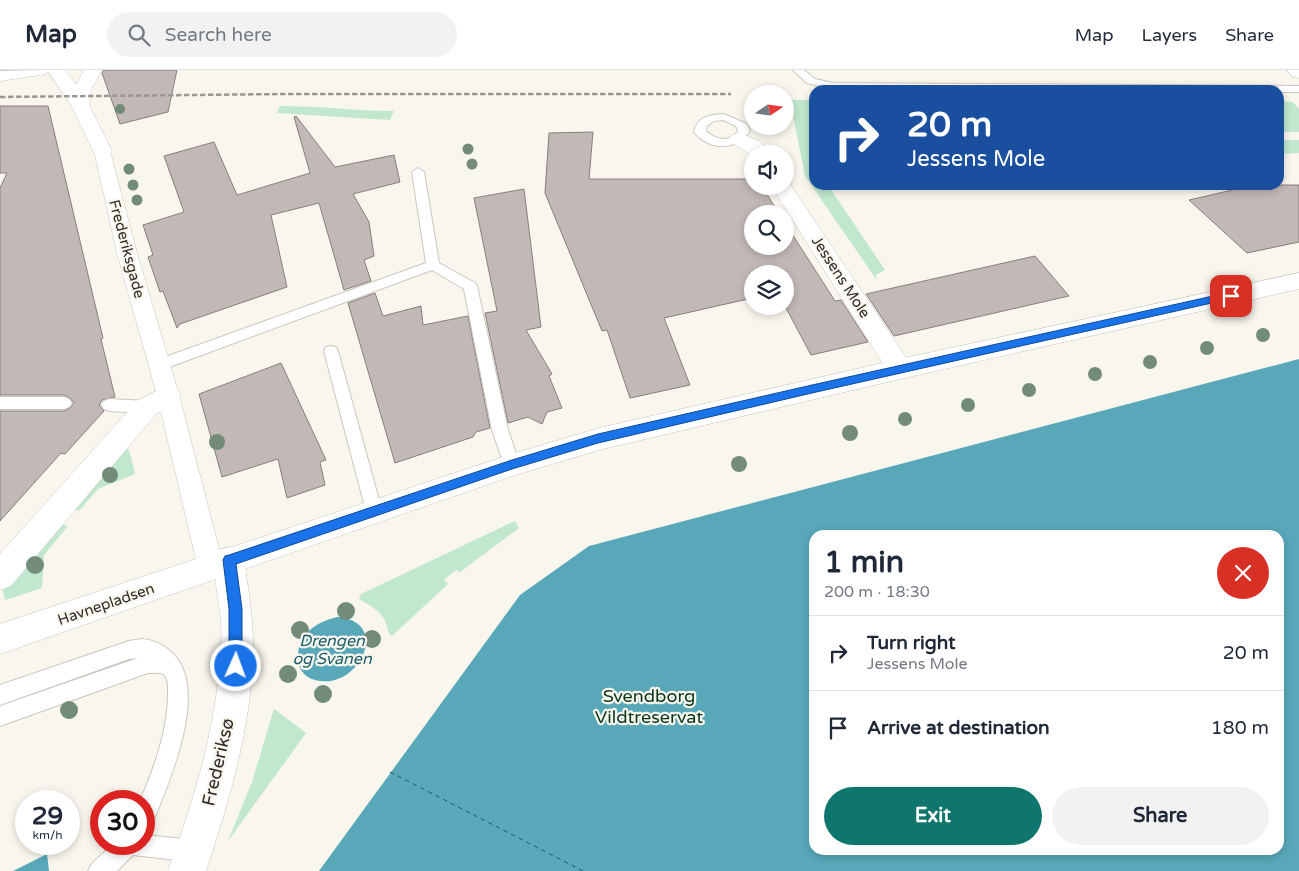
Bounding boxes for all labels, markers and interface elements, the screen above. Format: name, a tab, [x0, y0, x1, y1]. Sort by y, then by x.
search box	[107, 12, 457, 57]
text: Map	[25, 20, 77, 49]
icon: search	[125, 21, 153, 49]
text: Search here	[165, 24, 272, 46]
text: Map	[1075, 24, 1114, 46]
text: Layers	[1142, 24, 1197, 46]
text: Share	[1225, 24, 1274, 46]
north arrow	[744, 85, 794, 135]
map controls	[744, 85, 794, 315]
text: 20 m	[907, 104, 992, 146]
icon: right	[824, 105, 889, 170]
button: sound	[744, 145, 794, 195]
text: Jessens Mole	[907, 146, 1045, 172]
street label: Frederiksgade	[105, 198, 149, 300]
button: search	[744, 205, 794, 255]
street label: Jessens Mole	[808, 233, 874, 321]
button: layers	[744, 265, 794, 315]
pin	[1210, 275, 1252, 317]
icon: arrive	[1217, 282, 1245, 310]
text: 1 min	[824, 544, 904, 581]
button: close	[1217, 547, 1269, 599]
street label: Havnepladsen	[55, 579, 157, 629]
text: 200 m · 18:30	[824, 582, 930, 602]
water label: Drengen og Svanen	[292, 631, 373, 669]
text: Turn right	[867, 632, 955, 654]
position arrow	[209, 639, 261, 691]
icon: right	[824, 639, 852, 667]
text: 20 m	[1223, 642, 1269, 664]
text: Jessens Mole	[867, 654, 968, 674]
park label: Svendborg Vildtreservat	[595, 685, 703, 728]
icon: arrive	[824, 714, 852, 742]
street label: Frederiksø	[197, 716, 239, 808]
text: Arrive at destination	[867, 717, 1050, 739]
text: 180 m	[1211, 717, 1269, 739]
button: Exit	[824, 787, 1042, 845]
button: Share	[1052, 787, 1269, 845]
speed limit sign: 30	[90, 790, 155, 855]
text: 29	[32, 801, 63, 831]
text: km/h	[32, 828, 63, 842]

